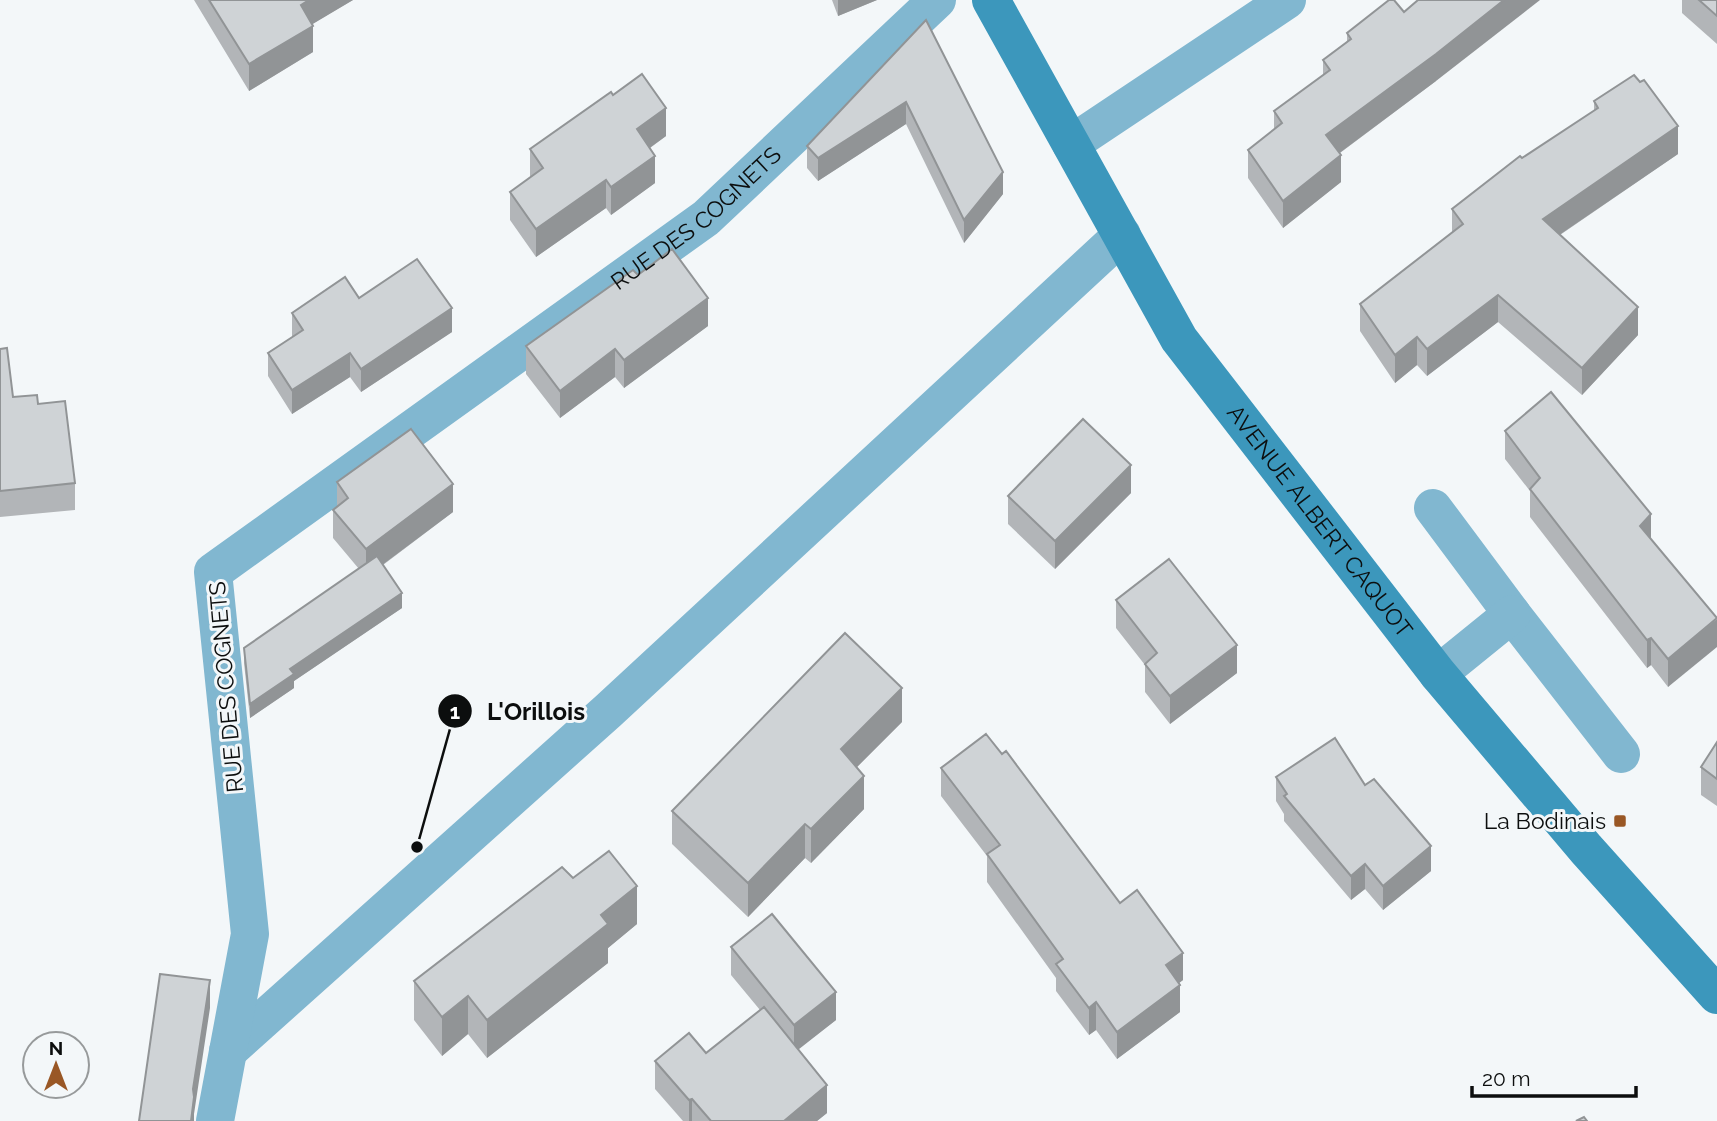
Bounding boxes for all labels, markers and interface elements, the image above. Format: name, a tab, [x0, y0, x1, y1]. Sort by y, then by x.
street label: RUE DES COGNETS	[605, 141, 786, 295]
street label: AVENUE ALBERT CAQUOT	[1222, 399, 1419, 643]
street label: RUE DES COGNETS	[203, 580, 248, 794]
callout: L'Orillois	[438, 689, 599, 734]
text: L'Orillois	[487, 697, 585, 726]
text: 1	[450, 699, 460, 724]
place label: La Bodinais	[1484, 807, 1606, 834]
marker: La Bodinais	[1612, 813, 1628, 829]
north arrow	[21, 1030, 91, 1100]
text: N	[49, 1037, 63, 1059]
scale bar	[1472, 1054, 1636, 1098]
text: 20 m	[1482, 1066, 1530, 1091]

